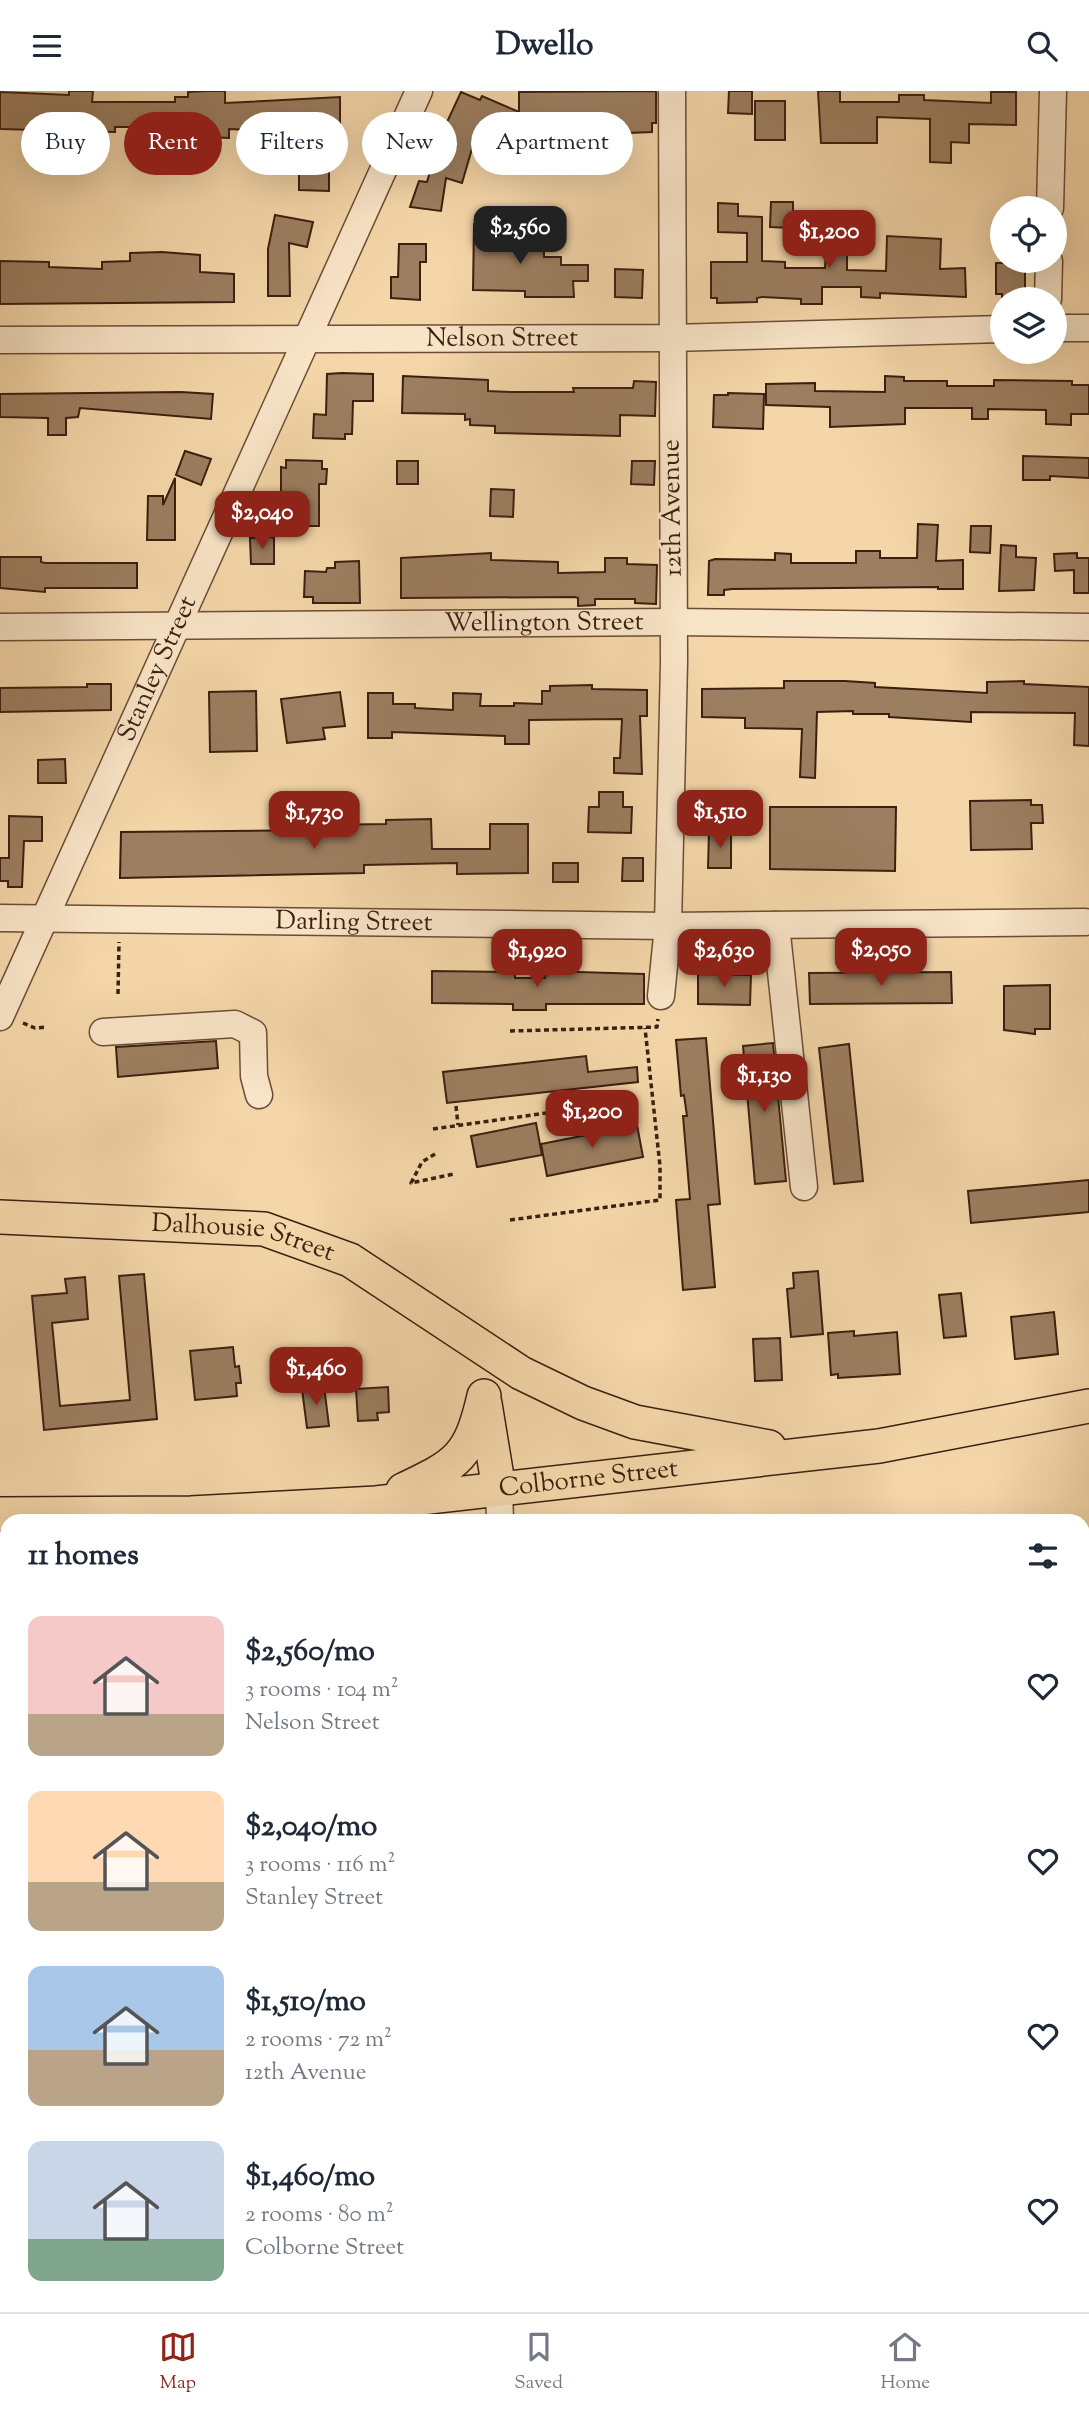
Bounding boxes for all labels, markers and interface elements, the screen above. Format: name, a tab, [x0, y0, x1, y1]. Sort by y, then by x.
text: Dwello	[495, 23, 594, 69]
icon: menu	[28, 27, 66, 65]
icon: search	[1023, 27, 1061, 65]
chip: Buy	[21, 112, 110, 175]
chip: Rent	[124, 112, 222, 175]
chip: Filters	[236, 112, 348, 175]
chip: New	[362, 112, 457, 175]
chip: Apartment	[471, 112, 633, 175]
map controls	[990, 196, 1067, 364]
button: locate	[990, 196, 1067, 273]
pin: $2,560	[463, 207, 577, 266]
pin: $1,200	[772, 211, 886, 270]
text: $2,560	[490, 212, 550, 245]
text: $1,200	[799, 216, 859, 249]
button: layers	[990, 287, 1067, 364]
street label: Nelson Street	[426, 320, 578, 357]
street label: 12th Avenue	[653, 439, 693, 577]
pin: $2,040	[205, 491, 319, 551]
text: $2,040	[231, 497, 293, 530]
street label: Stanley Street	[108, 590, 207, 748]
street label: Wellington Street	[444, 604, 644, 642]
pin: $1,730	[257, 791, 371, 851]
pin: $1,510	[663, 791, 777, 850]
text: $1,510	[693, 796, 747, 829]
text: $1,730	[285, 797, 343, 830]
street label: Darling Street	[275, 903, 433, 942]
pin: $1,920	[480, 929, 594, 989]
pin: $2,630	[667, 929, 781, 989]
pin: $2,050	[824, 929, 938, 988]
text: $2,050	[851, 934, 911, 967]
text: $1,920	[507, 935, 567, 968]
text: $2,630	[694, 935, 755, 968]
pin: $1,130	[707, 1055, 821, 1114]
text: $1,130	[737, 1060, 791, 1093]
pin: $1,200	[535, 1091, 649, 1150]
text: $1,200	[562, 1096, 622, 1129]
street label: Dalhousie Street	[151, 1205, 340, 1272]
pin: $1,460	[259, 1347, 373, 1407]
text: $1,460	[286, 1353, 346, 1386]
street label: Colborne Street	[497, 1450, 680, 1507]
text: 11 homes	[28, 1535, 139, 1578]
icon: filters	[1024, 1537, 1062, 1575]
text: $2,560/mo	[245, 1631, 375, 1674]
icon: home	[84, 1644, 168, 1728]
icon: heart	[1024, 1667, 1062, 1705]
text: 3 rooms · 104 m²	[245, 1674, 399, 1707]
text: Nelson Street	[245, 1707, 380, 1740]
text: $2,040/mo	[245, 1806, 378, 1849]
icon: home	[84, 1819, 168, 1903]
icon: heart	[1024, 1842, 1062, 1880]
text: 3 rooms · 116 m²	[245, 1849, 395, 1882]
text: Stanley Street	[245, 1882, 383, 1915]
text: $1,510/mo	[245, 1981, 366, 2024]
icon: home	[84, 1994, 168, 2078]
icon: heart	[1024, 2017, 1062, 2055]
text: 2 rooms · 72 m²	[245, 2024, 392, 2057]
text: 12th Avenue	[245, 2057, 367, 2090]
text: $1,460/mo	[245, 2156, 375, 2199]
icon: home	[84, 2169, 168, 2253]
icon: heart	[1024, 2192, 1062, 2230]
text: 2 rooms · 80 m²	[245, 2199, 393, 2232]
text: Colborne Street	[245, 2232, 404, 2265]
tab: Map	[159, 2328, 197, 2397]
tab: Saved	[514, 2328, 563, 2397]
tab: Home	[880, 2328, 930, 2397]

